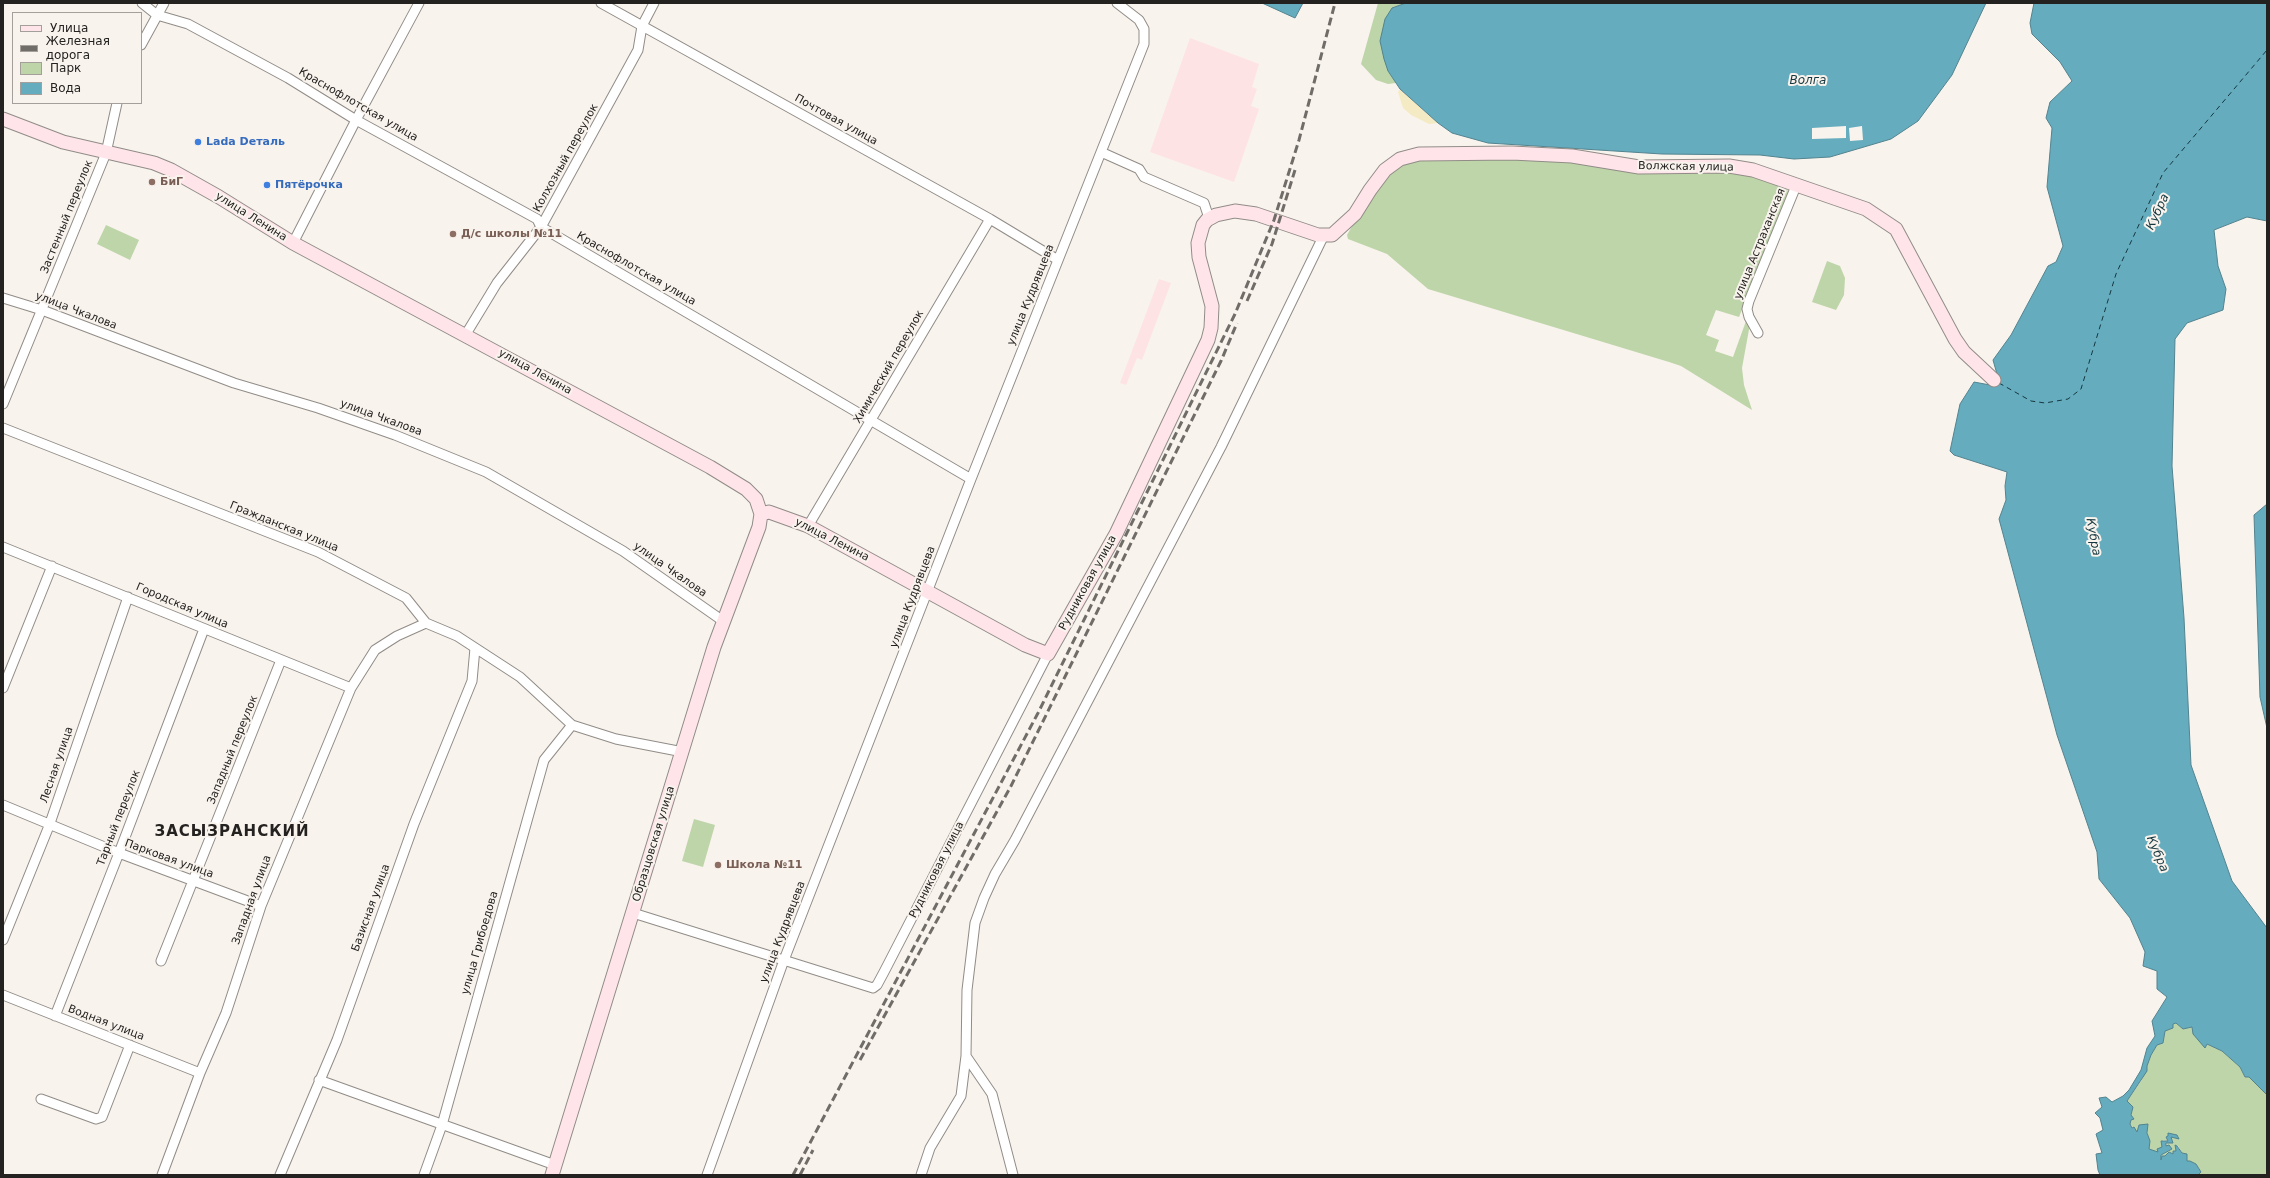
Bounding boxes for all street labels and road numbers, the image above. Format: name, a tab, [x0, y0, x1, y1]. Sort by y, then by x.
street label: Краснофлотская улица	[296, 65, 420, 145]
street label: Почтовая улица	[792, 92, 880, 148]
street label: Колхозный переулок	[531, 102, 601, 214]
street label: Застенный переулок	[38, 158, 96, 276]
street label: Волжская улица	[1638, 160, 1734, 174]
street label: улица Астраханская	[1732, 187, 1788, 301]
street label: улица Ленина	[213, 190, 289, 244]
street label: Краснофлотская улица	[574, 229, 698, 309]
street label: улица Кудрявцева	[1005, 243, 1057, 347]
street label: улица Чкалова	[33, 289, 119, 333]
street label: Химический переулок	[851, 308, 927, 426]
street label: улица Ленина	[496, 346, 574, 398]
street label: улица Чкалова	[338, 397, 424, 439]
street label: Гражданская улица	[228, 499, 340, 555]
street label: улица Ленина	[793, 516, 871, 564]
street label: Рудниковая улица	[1056, 533, 1120, 633]
street label: улица Чкалова	[631, 540, 709, 600]
street label: улица Кудрявцева	[888, 544, 938, 650]
street label: Городская улица	[134, 581, 230, 631]
street label: Западный переулок	[205, 694, 261, 806]
street label: Лесная улица	[38, 725, 76, 805]
street label: Тарный переулок	[95, 768, 143, 868]
street label: Образцовская улица	[630, 785, 678, 903]
street label: Рудниковая улица	[907, 819, 967, 921]
street label: Парковая улица	[123, 837, 215, 881]
street label: Западная улица	[230, 853, 274, 947]
street label: Базисная улица	[349, 862, 393, 954]
street label: улица Кудрявцева	[758, 879, 808, 985]
street label: улица Грибоедова	[459, 890, 501, 996]
street label: Водная улица	[66, 1002, 146, 1044]

